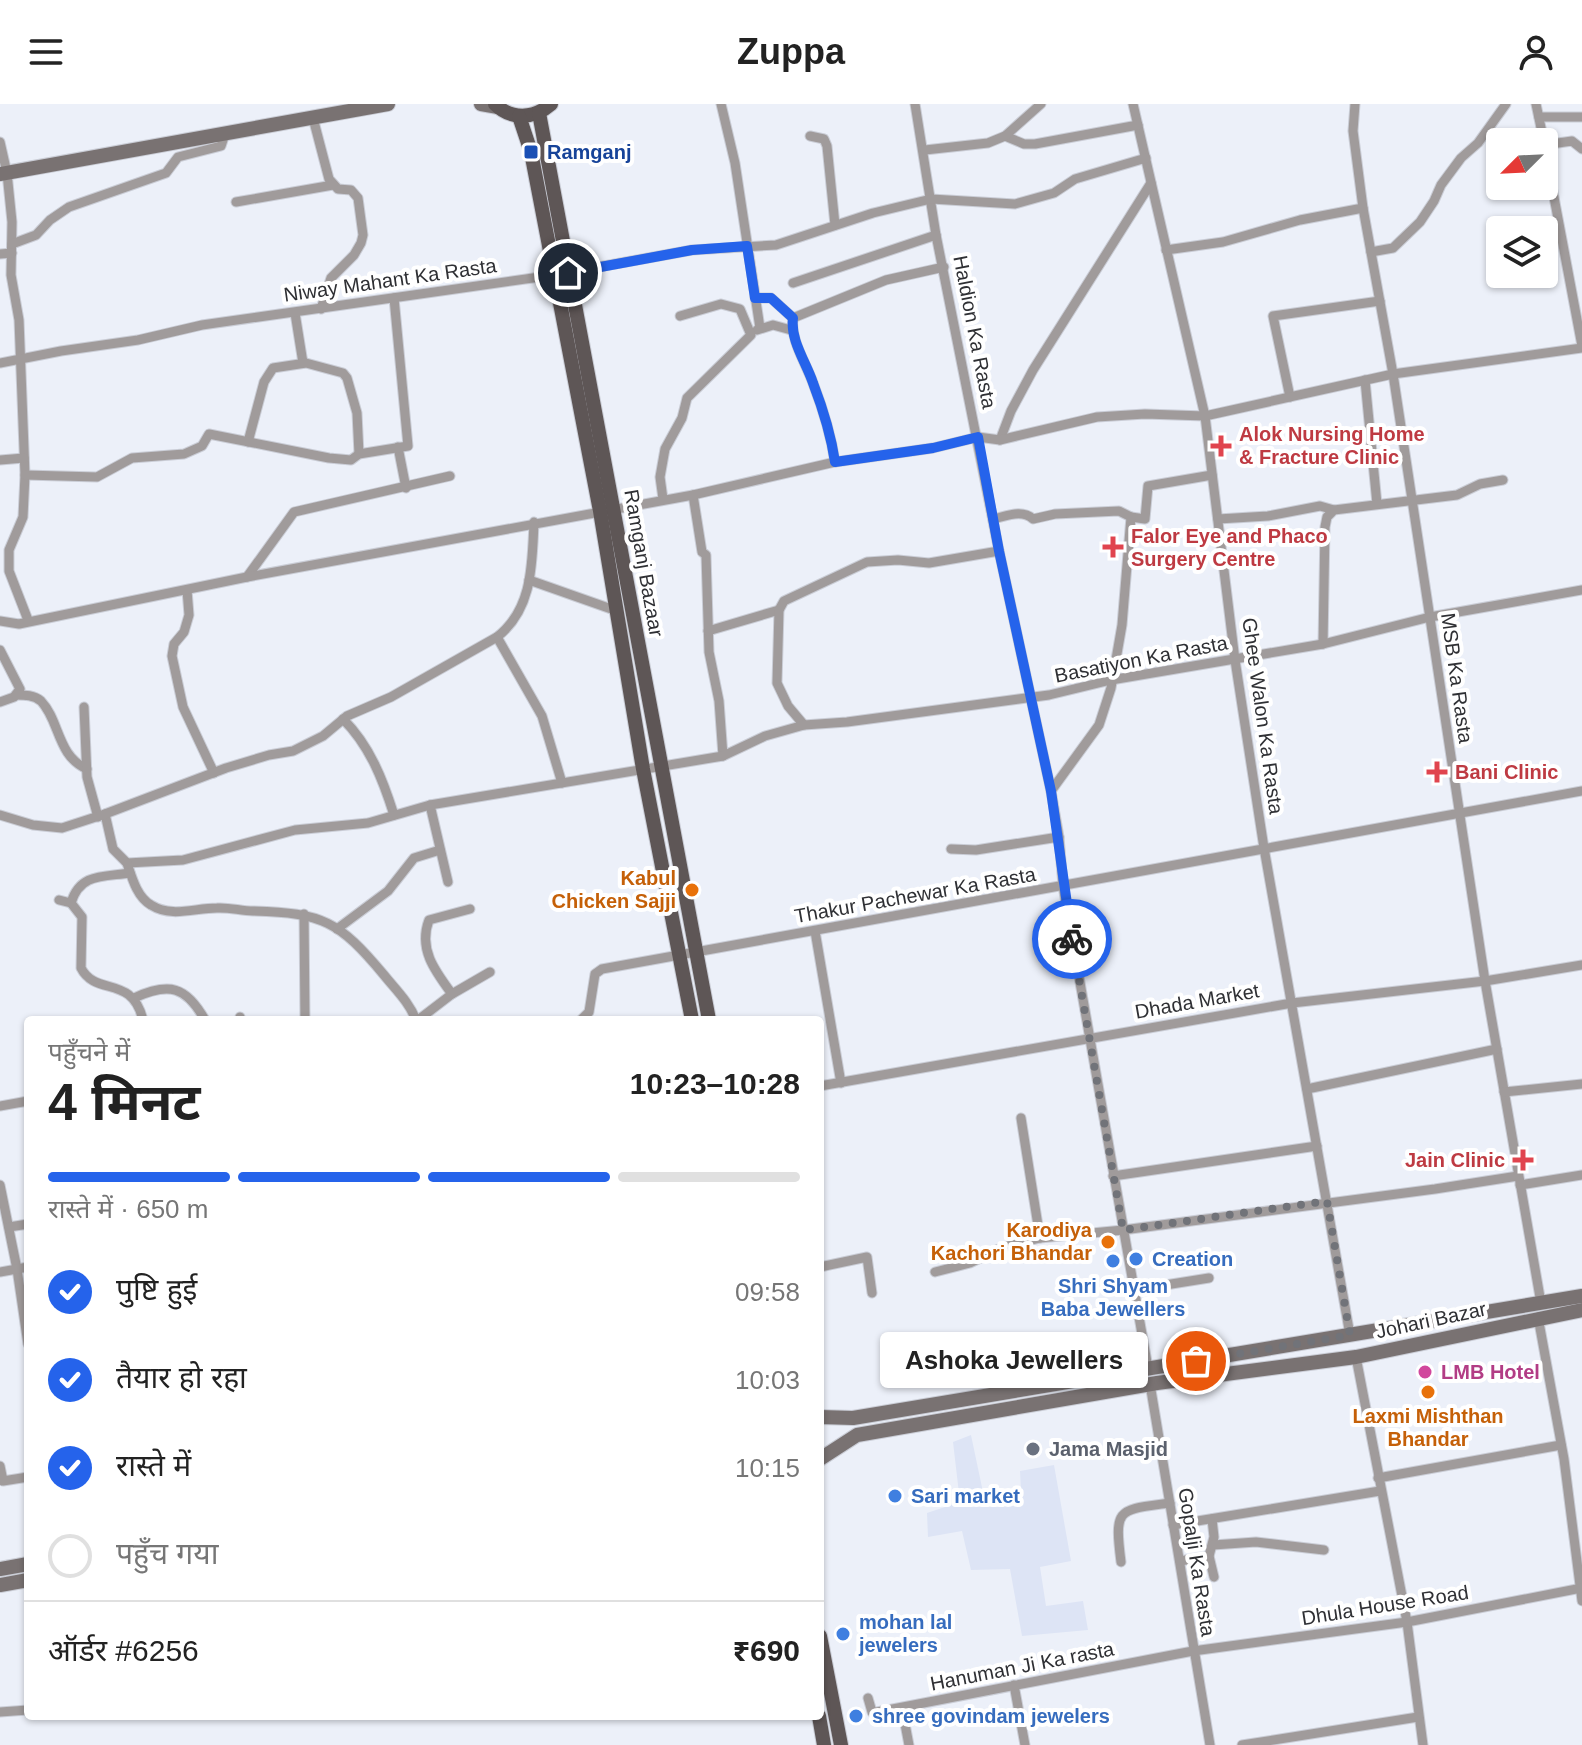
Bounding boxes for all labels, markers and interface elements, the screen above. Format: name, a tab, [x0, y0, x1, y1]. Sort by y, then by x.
icon: menu	[24, 30, 68, 74]
icon: person	[1514, 30, 1558, 74]
text: Zuppa	[737, 31, 845, 72]
north arrow	[1486, 128, 1558, 200]
map controls	[1486, 128, 1558, 288]
place label: Ramganj	[547, 141, 631, 163]
marker: Ramganj	[522, 143, 540, 161]
button: layers	[1486, 216, 1558, 288]
pin	[534, 239, 602, 307]
icon: home	[546, 251, 590, 295]
street label: Niway Mahant Ka Rasta	[282, 254, 499, 306]
street label: Haldion Ka Rasta	[949, 254, 1001, 411]
place label: Alok Nursing Home & Fracture Clinic	[1239, 423, 1425, 468]
marker: Alok Nursing Home & Fracture Clinic	[1210, 435, 1232, 457]
street label: Ramganj Bazaar	[620, 488, 668, 639]
place label: Falor Eye and Phaco Surgery Centre	[1131, 525, 1328, 570]
marker: Falor Eye and Phaco Surgery Centre	[1102, 536, 1124, 558]
street label: MSB Ka Rasta	[1437, 612, 1477, 745]
street label: Ghee Walon Ka Rasta	[1238, 616, 1288, 817]
street label: Basatiyon Ka Rasta	[1053, 631, 1230, 687]
marker: Bani Clinic	[1426, 761, 1448, 783]
place label: Bani Clinic	[1455, 761, 1558, 783]
street label: Thakur Pachewar Ka Rasta	[793, 863, 1038, 927]
place label: Kabul Chicken Sajji	[552, 867, 676, 912]
marker: Kabul Chicken Sajji	[683, 881, 701, 899]
courier	[1032, 899, 1112, 979]
icon: bike	[1050, 917, 1094, 961]
street label: Dhada Market	[1133, 979, 1261, 1023]
text: पहुँचने में	[48, 1037, 130, 1067]
text: 10:23–10:28	[630, 1067, 800, 1100]
text: 4 मिनट	[48, 1073, 201, 1131]
place label: Jain Clinic	[1405, 1149, 1505, 1171]
marker: Jain Clinic	[1512, 1149, 1534, 1171]
text: रास्ते में · 650 m	[48, 1194, 208, 1224]
place label: Karodiya Kachori Bhandar	[931, 1219, 1093, 1264]
marker: Karodiya Kachori Bhandar	[1099, 1233, 1117, 1251]
place label: Creation	[1152, 1248, 1233, 1270]
marker: Creation	[1127, 1250, 1145, 1268]
marker: Shri Shyam Baba Jewellers	[1104, 1252, 1122, 1270]
icon: check	[48, 1270, 92, 1314]
text: पुष्टि हुई	[116, 1273, 197, 1306]
place label: Shri Shyam Baba Jewellers	[1041, 1275, 1185, 1320]
text: 09:58	[735, 1277, 800, 1307]
street label: Johari Bazar	[1374, 1297, 1489, 1342]
pin	[1162, 1327, 1230, 1395]
callout: Ashoka Jewellers	[880, 1333, 1148, 1389]
icon: bag	[1174, 1339, 1218, 1383]
text: Ashoka Jewellers	[905, 1345, 1123, 1375]
icon: check	[48, 1358, 92, 1402]
text: तैयार हो रहा	[116, 1361, 247, 1394]
place label: LMB Hotel	[1441, 1361, 1540, 1383]
marker: LMB Hotel	[1416, 1363, 1434, 1381]
text: 10:03	[735, 1365, 800, 1395]
marker: Laxmi Mishthan Bhandar	[1419, 1383, 1437, 1401]
place label: Laxmi Mishthan Bhandar	[1352, 1405, 1504, 1450]
place label: Jama Masjid	[1049, 1438, 1168, 1460]
marker: Jama Masjid	[1024, 1440, 1042, 1458]
icon: check	[48, 1446, 92, 1490]
text: रास्ते में	[116, 1449, 191, 1482]
text: 10:15	[735, 1453, 800, 1483]
place label: Sari market	[911, 1485, 1020, 1507]
street label: Gopalji Ka Rasta	[1174, 1486, 1220, 1639]
marker: Sari market	[886, 1487, 904, 1505]
text: पहुँच गया	[116, 1537, 218, 1570]
street label: Dhula House Road	[1300, 1581, 1470, 1629]
place label: mohan lal jewelers	[858, 1611, 952, 1656]
marker: mohan lal jewelers	[834, 1625, 852, 1643]
text: ऑर्डर #6256	[48, 1634, 199, 1667]
text: ₹690	[733, 1634, 800, 1667]
street label: Hanuman Ji Ka rasta	[928, 1637, 1117, 1695]
place label: shree govindam jewelers	[872, 1705, 1110, 1727]
marker: shree govindam jewelers	[847, 1707, 865, 1725]

